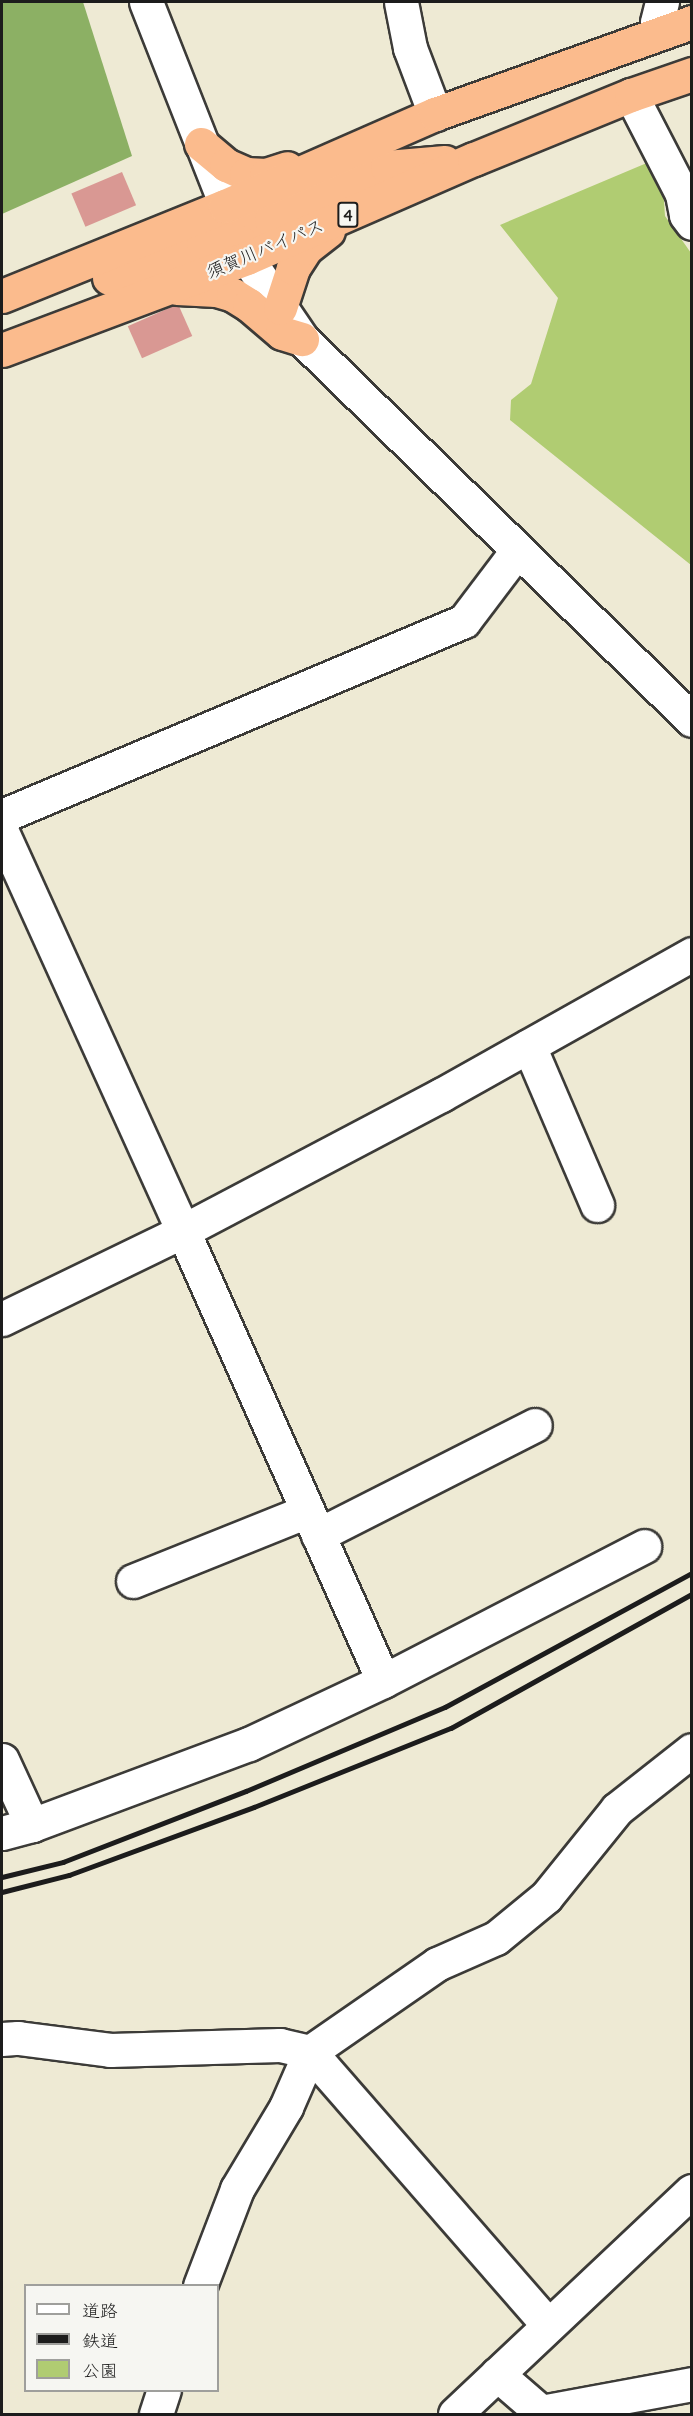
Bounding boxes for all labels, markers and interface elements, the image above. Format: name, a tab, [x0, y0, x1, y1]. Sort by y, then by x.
road number: 4	[336, 202, 360, 228]
street label: 須賀川バイパス	[203, 214, 327, 284]
legend	[24, 2284, 219, 2392]
text: 道路	[82, 2299, 118, 2322]
text: 鉄道	[82, 2329, 118, 2352]
text: 公園	[82, 2359, 118, 2382]

